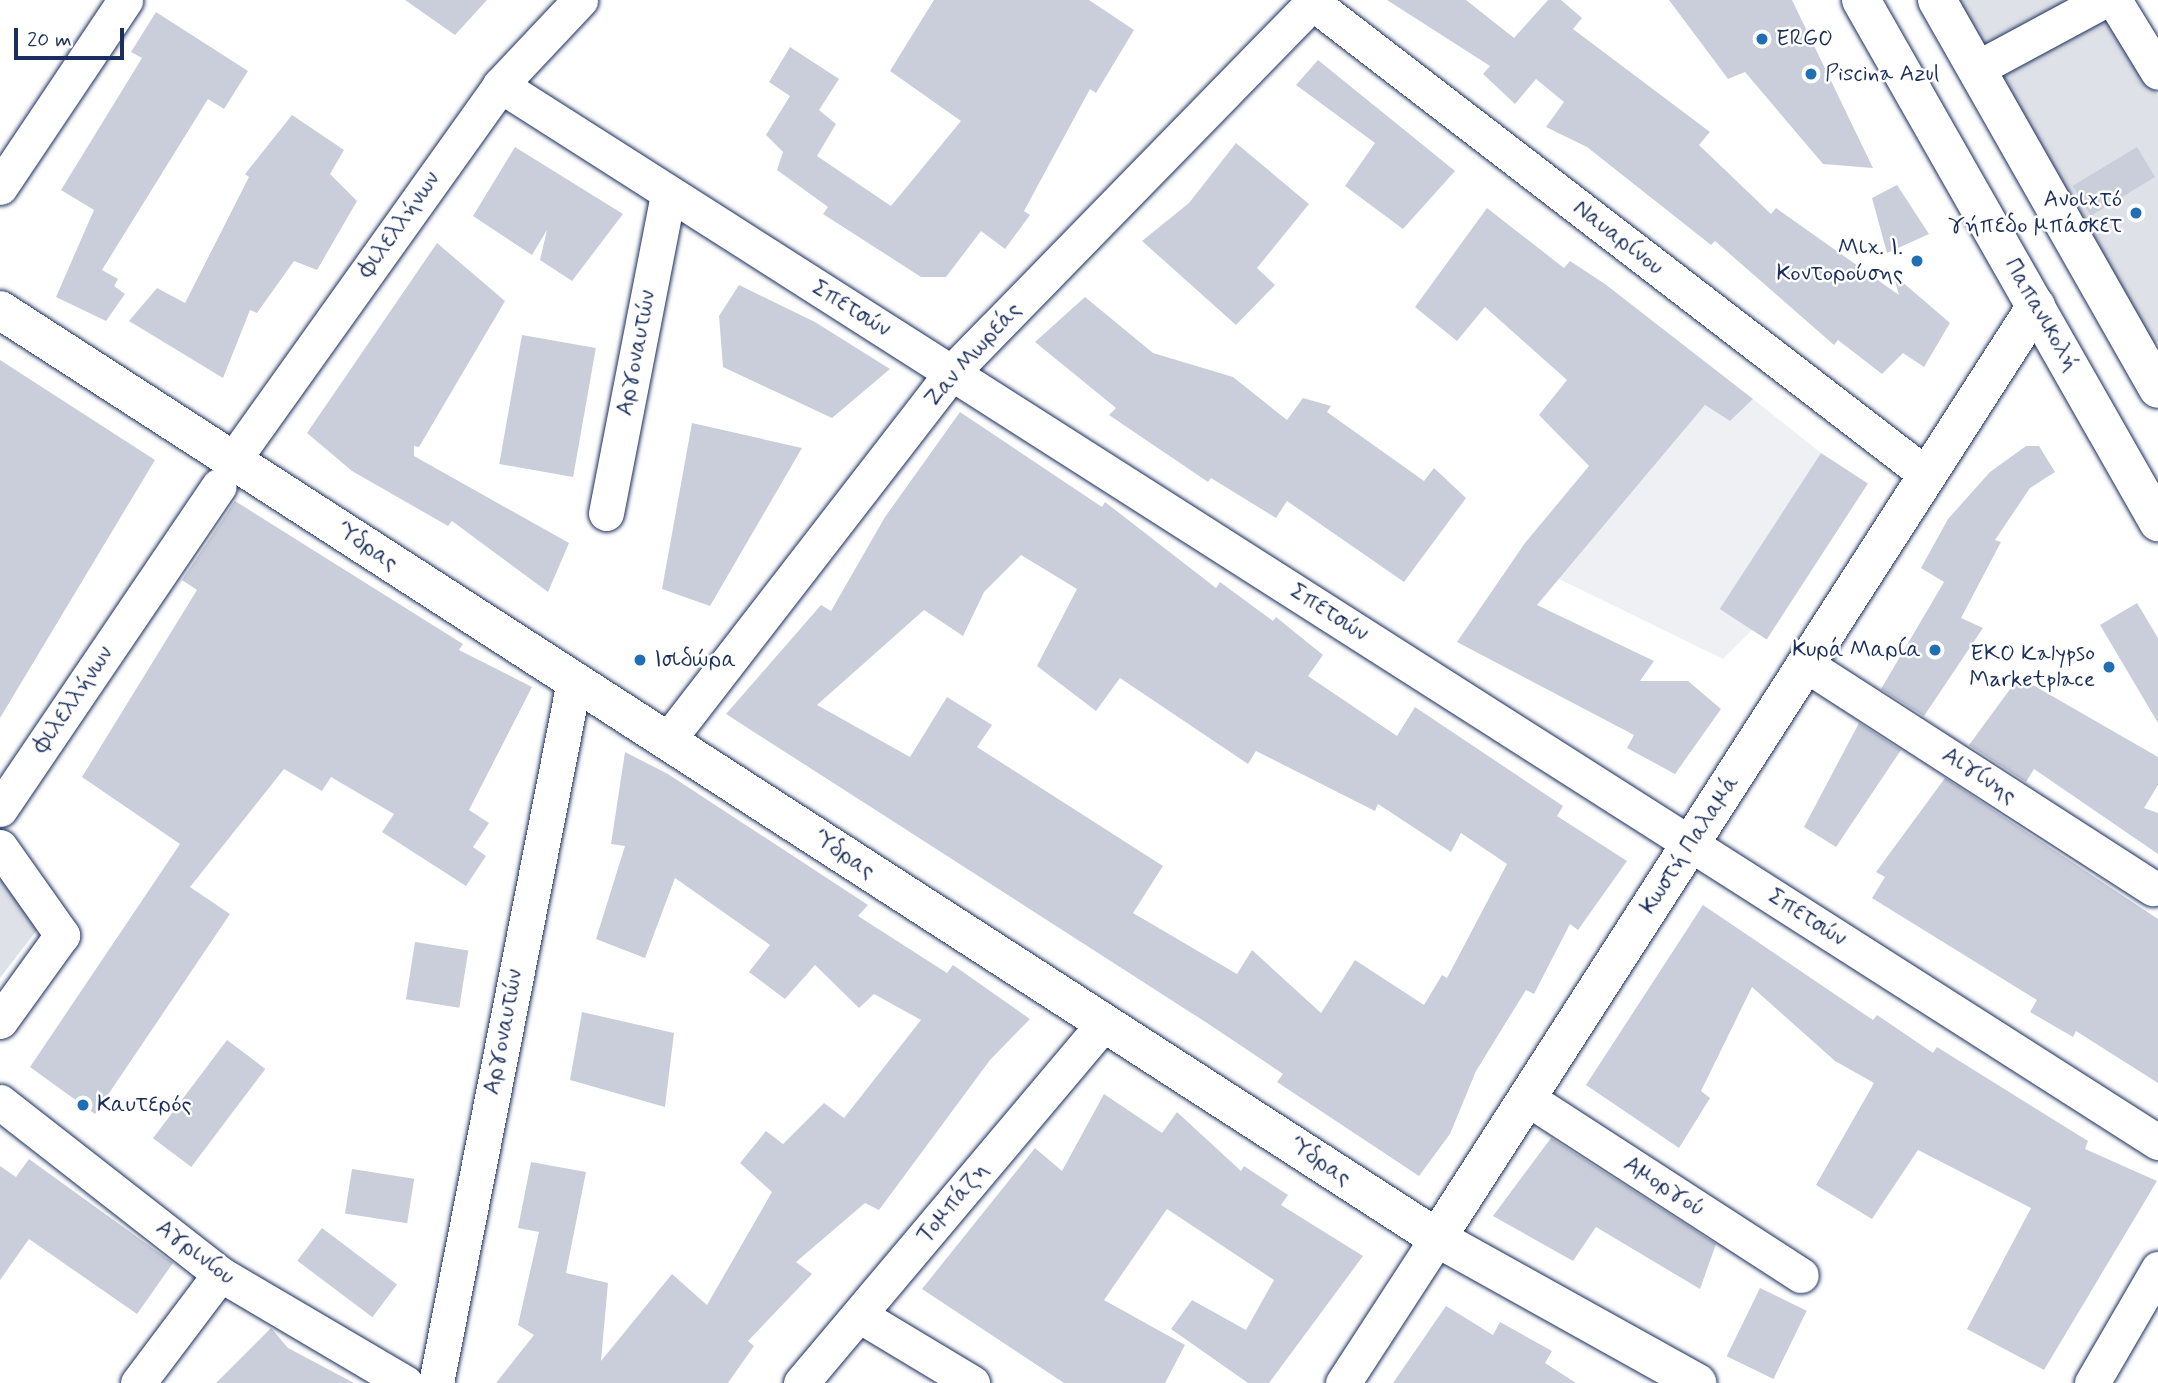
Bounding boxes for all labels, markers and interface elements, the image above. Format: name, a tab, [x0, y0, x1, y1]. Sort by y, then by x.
scale bar	[18, 14, 128, 58]
place label: ERGO	[1776, 25, 1833, 53]
text: 20 m	[27, 26, 72, 54]
marker: ERGO	[1754, 31, 1770, 47]
place label: Piscina Azul	[1825, 60, 1939, 88]
marker: Piscina Azul	[1803, 66, 1819, 82]
street label: Φιλελλήνων	[353, 167, 447, 283]
place label: Ανοιχτό γήπεδο μπάσκετ	[1948, 186, 2122, 240]
street label: Ναυαρίνου	[1567, 194, 1669, 282]
marker: Ανοιχτό γήπεδο μπάσκετ	[2128, 205, 2144, 221]
place label: Μιχ. Ι. Κοντορούσης	[1777, 234, 1903, 288]
marker: Μιχ. Ι. Κοντορούσης	[1909, 253, 1925, 269]
street label: Παπανικολή	[1998, 254, 2084, 376]
street label: Σπετσών	[807, 274, 895, 344]
street label: Αργοναυτών	[611, 288, 663, 418]
street label: Ζαν Μωρεάς	[919, 297, 1027, 413]
street label: Ύδρας	[331, 517, 403, 577]
street label: Σπετσών	[1285, 578, 1373, 648]
place label: Κυρά Μαρία	[1792, 636, 1921, 664]
place label: EKO Kalypso Marketplace	[1969, 640, 2095, 694]
street label: Φιλελλήνων	[28, 641, 120, 759]
marker: Κυρά Μαρία	[1927, 642, 1943, 658]
place label: Ισιδώρα	[654, 646, 736, 674]
marker: Ισιδώρα	[632, 652, 648, 668]
marker: EKO Kalypso Marketplace	[2101, 659, 2117, 675]
street label: Αιγίνης	[1937, 742, 2021, 810]
street label: Κωστή Παλαμά	[1635, 771, 1745, 919]
street label: Ύδρας	[808, 825, 880, 885]
street label: Σπετσών	[1763, 883, 1851, 953]
street label: Αργοναυτών	[478, 967, 530, 1097]
place label: Καυτερός	[97, 1091, 192, 1119]
marker: Καυτερός	[75, 1097, 91, 1113]
street label: Ύδρας	[1284, 1132, 1356, 1192]
street label: Αμοργού	[1618, 1151, 1710, 1223]
street label: Τομπάζη	[911, 1157, 995, 1249]
street label: Αγρινίου	[150, 1214, 240, 1292]

